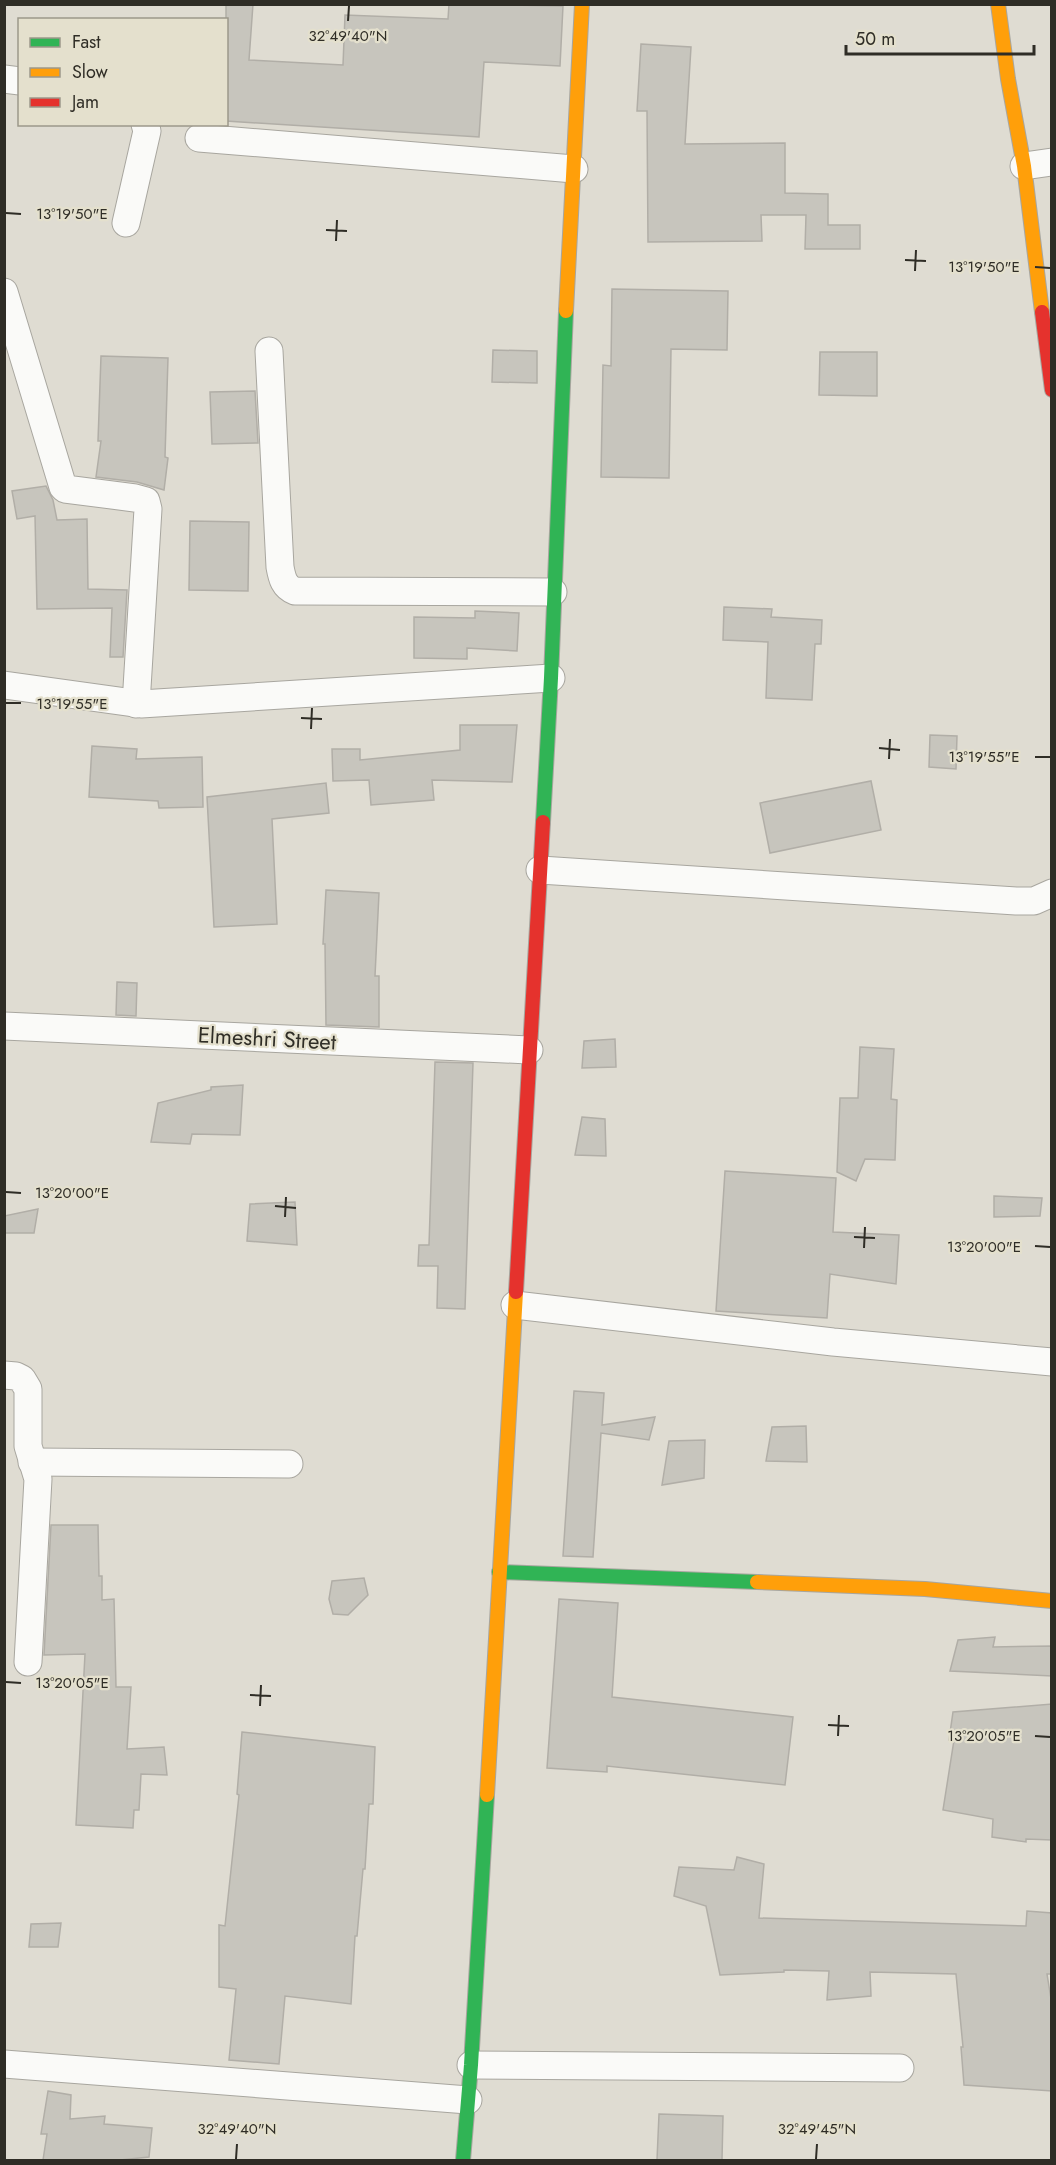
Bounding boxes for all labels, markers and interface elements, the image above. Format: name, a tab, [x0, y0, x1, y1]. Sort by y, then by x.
legend	[18, 18, 228, 126]
scale bar	[846, 18, 1034, 56]
text: 32°49'40"N	[309, 25, 387, 47]
text: 50 m	[855, 26, 895, 52]
text: Fast	[72, 29, 101, 55]
text: Slow	[72, 59, 109, 85]
text: Jam	[70, 89, 99, 115]
text: 13°19'50"E	[36, 203, 108, 225]
text: 13°19'50"E	[948, 256, 1020, 278]
text: 13°19'55"E	[37, 693, 107, 715]
text: 13°19'55"E	[949, 746, 1019, 768]
street label: Elmeshri Street	[197, 1018, 338, 1058]
text: 13°20'00"E	[35, 1182, 109, 1204]
text: 13°20'00"E	[947, 1236, 1021, 1258]
text: 13°20'05"E	[35, 1672, 109, 1694]
text: 13°20'05"E	[947, 1725, 1021, 1747]
text: 32°49'40"N	[198, 2118, 276, 2140]
text: 32°49'45"N	[778, 2118, 856, 2140]

